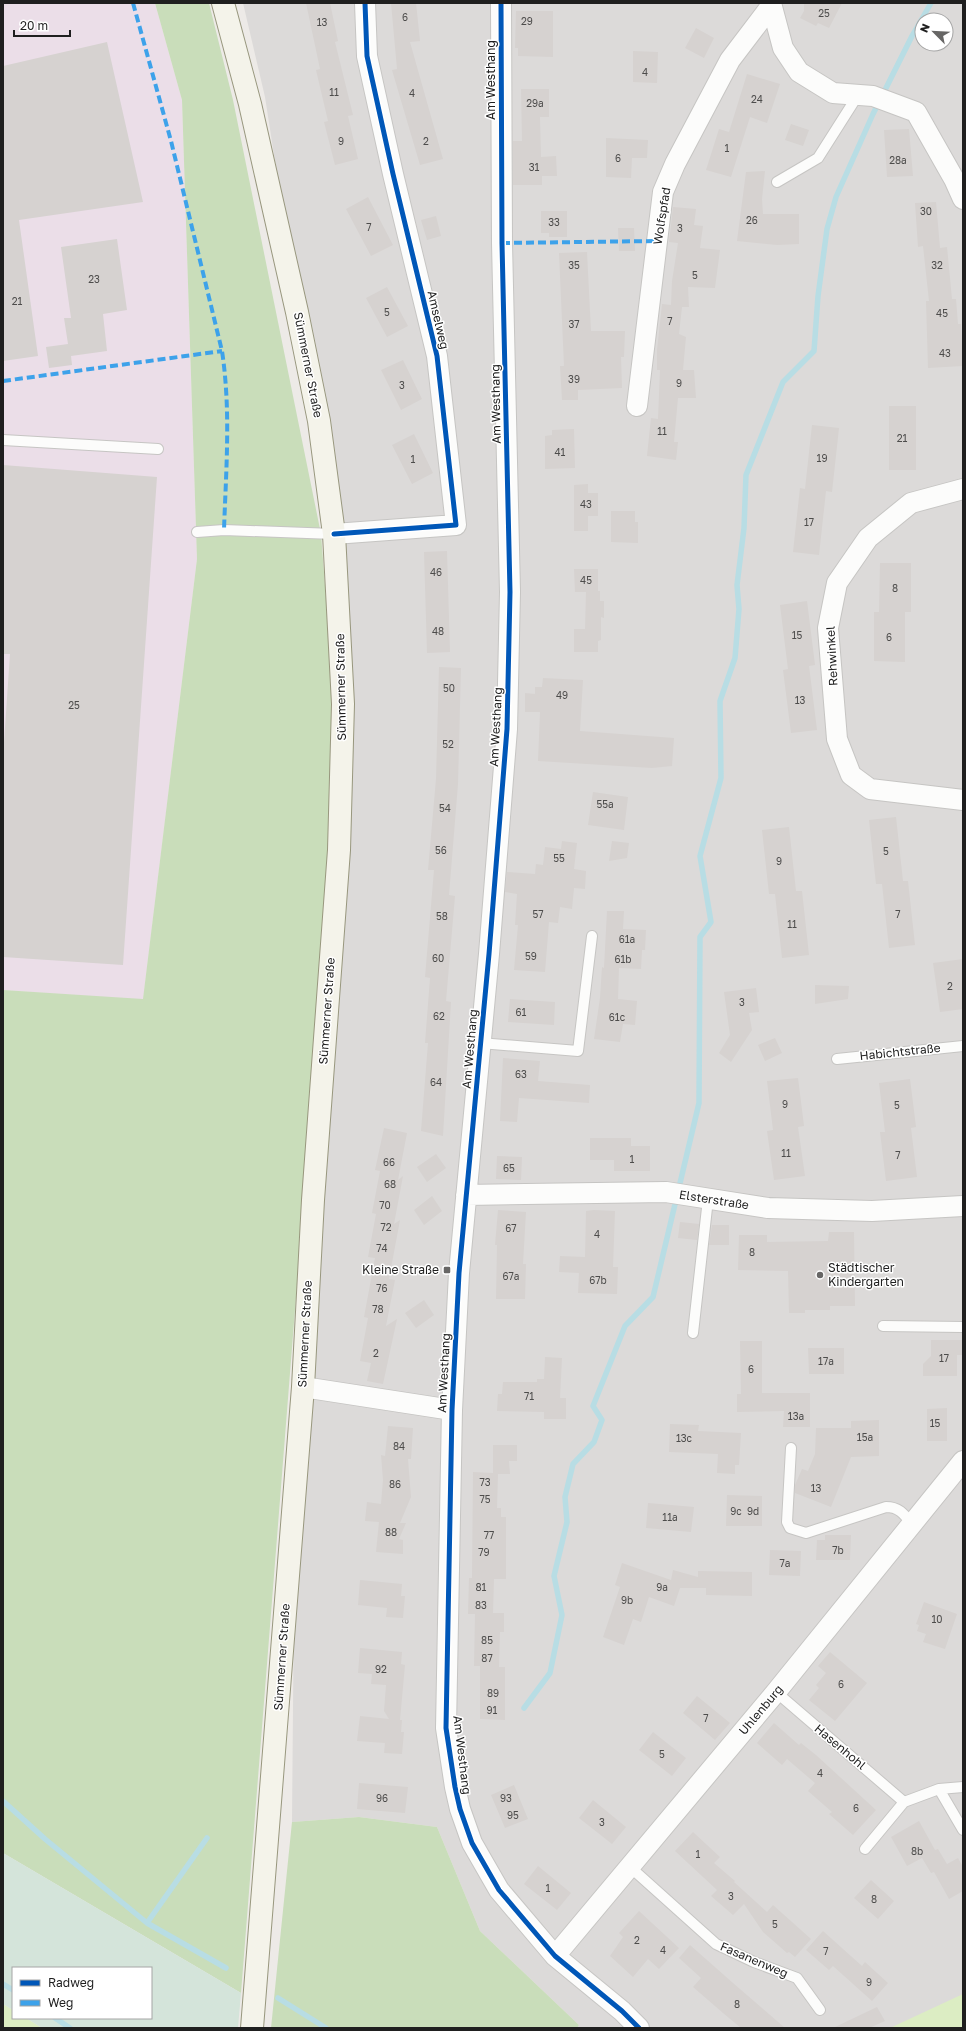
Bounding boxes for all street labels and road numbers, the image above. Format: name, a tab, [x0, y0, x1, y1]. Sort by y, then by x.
street label: Am Westhang	[483, 40, 498, 120]
street label: Wolfspfad	[650, 186, 673, 246]
street label: Amselweg	[424, 289, 453, 351]
street label: Sümmerner Straße	[291, 311, 326, 419]
street label: Am Westhang	[487, 364, 504, 444]
street label: Rehwinkel	[822, 626, 841, 686]
street label: Sümmerner Straße	[332, 633, 349, 741]
street label: Am Westhang	[486, 687, 505, 767]
street label: Sümmerner Straße	[315, 957, 338, 1065]
street label: Am Westhang	[459, 1009, 480, 1089]
street label: Habichtstraße	[859, 1040, 941, 1063]
street label: Elsterstraße	[678, 1187, 750, 1212]
street label: Sümmerner Straße	[294, 1280, 315, 1388]
street label: Am Westhang	[434, 1333, 453, 1413]
street label: Sümmerner Straße	[270, 1603, 293, 1711]
street label: Uhlenburg	[735, 1682, 786, 1738]
street label: Am Westhang	[450, 1714, 475, 1795]
street label: Hasenhohl	[812, 1721, 869, 1773]
street label: Fasanenweg	[718, 1938, 790, 1981]

